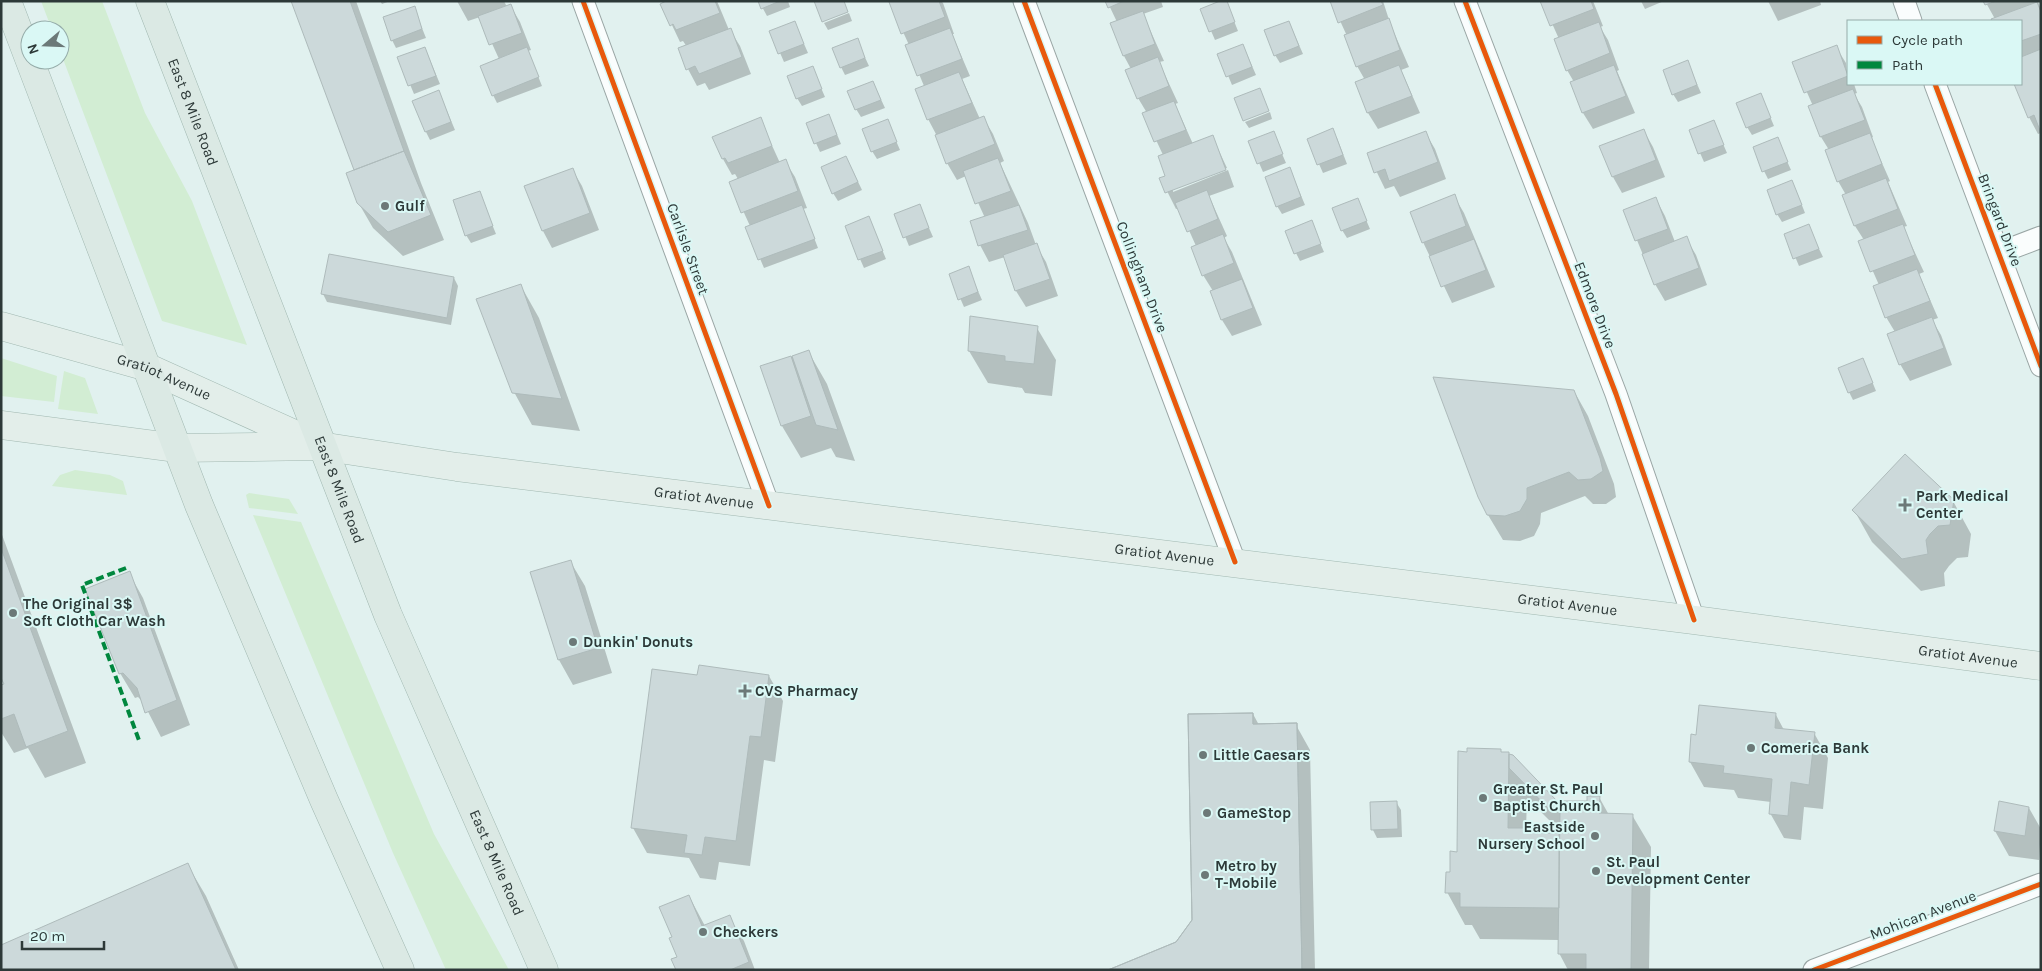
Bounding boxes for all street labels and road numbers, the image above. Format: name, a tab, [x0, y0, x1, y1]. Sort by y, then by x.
street label: East 8 Mile Road	[164, 56, 222, 168]
street label: Bringard Drive	[1974, 171, 2026, 269]
street label: Carlisle Street	[663, 201, 713, 298]
street label: Collingham Drive	[1113, 219, 1171, 335]
street label: Edmore Drive	[1570, 259, 1620, 351]
street label: Gratiot Avenue	[115, 350, 214, 404]
street label: East 8 Mile Road	[310, 433, 368, 546]
street label: Gratiot Avenue	[653, 482, 755, 513]
street label: Gratiot Avenue	[1114, 539, 1215, 570]
street label: Gratiot Avenue	[1517, 589, 1618, 619]
street label: Gratiot Avenue	[1917, 641, 2019, 672]
street label: East 8 Mile Road	[466, 807, 528, 918]
street label: Mohican Avenue	[1867, 886, 1979, 944]

